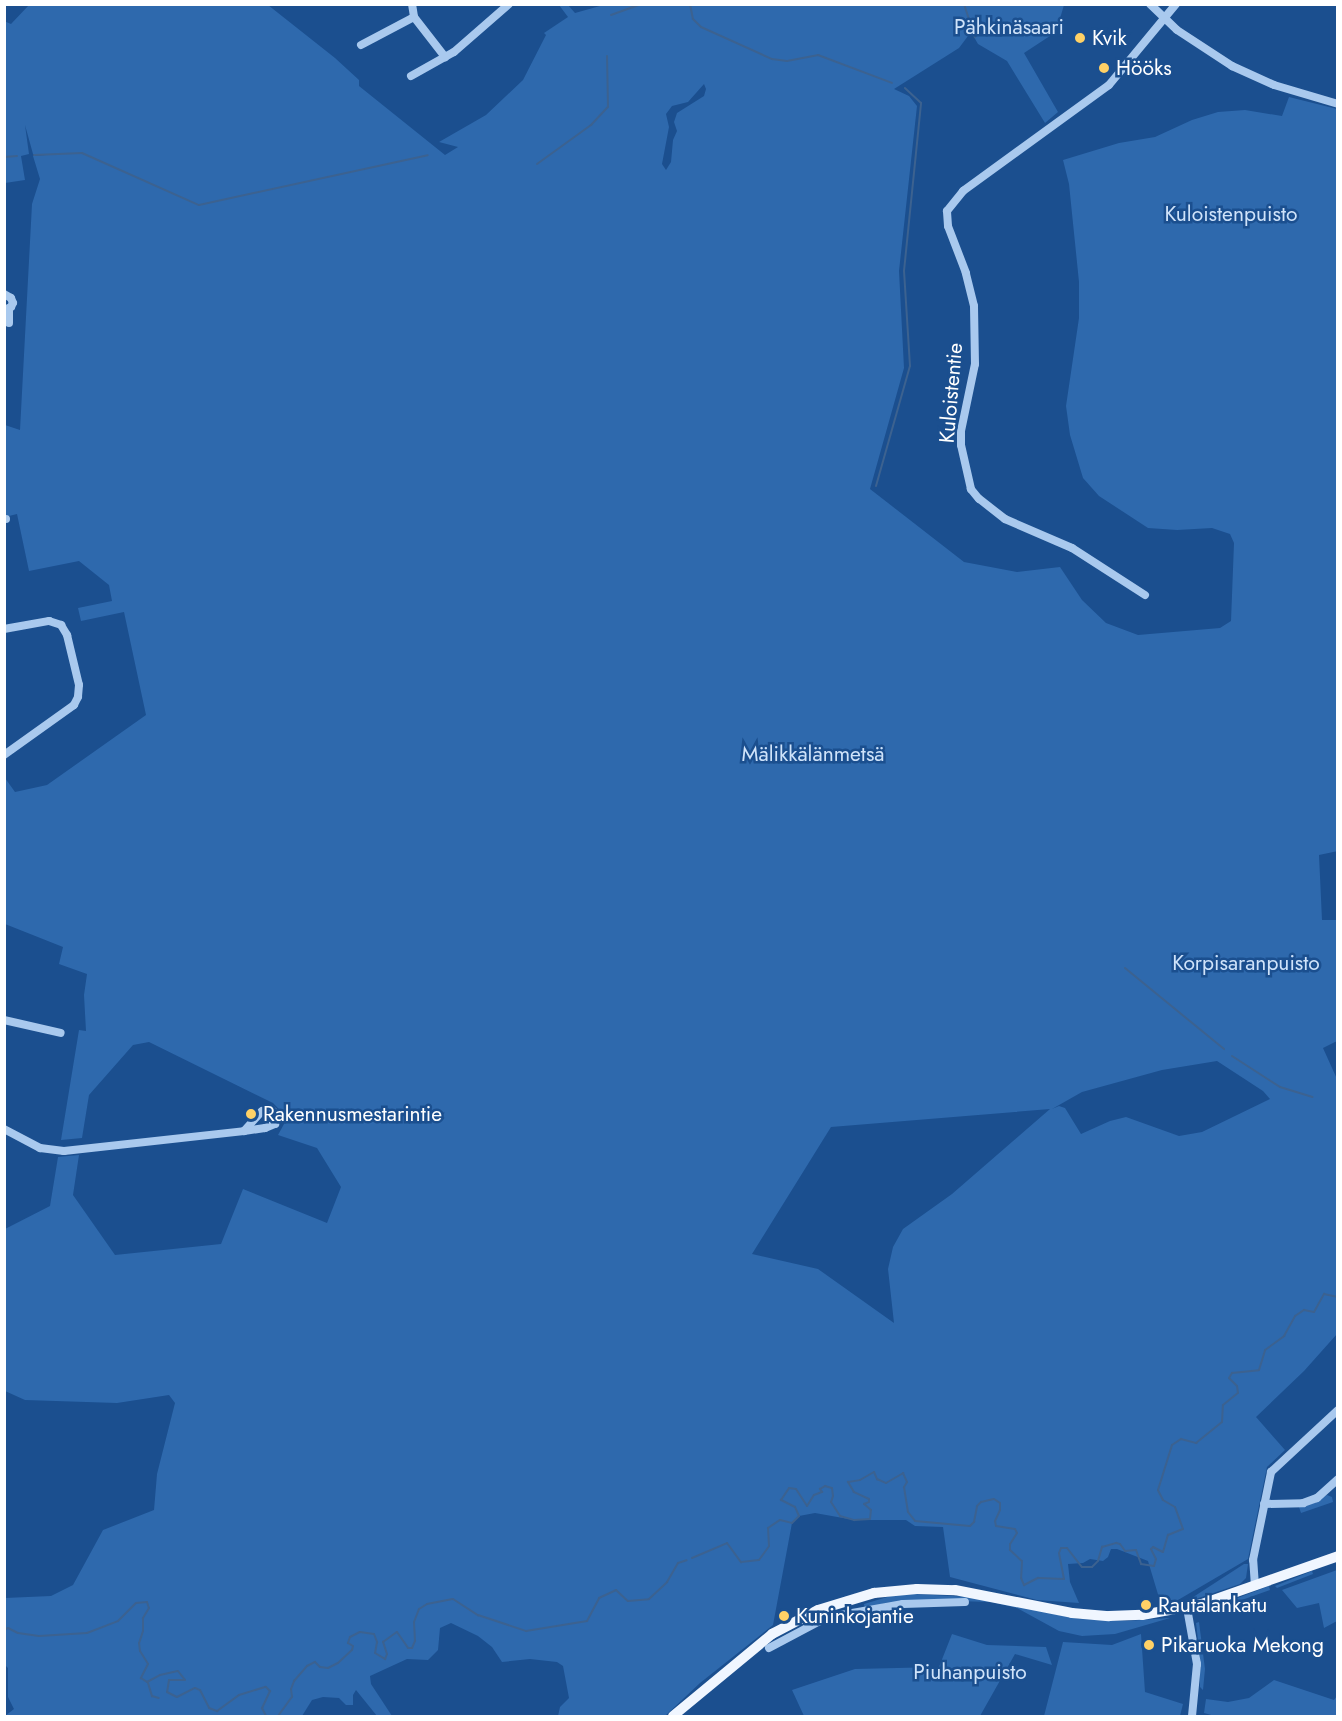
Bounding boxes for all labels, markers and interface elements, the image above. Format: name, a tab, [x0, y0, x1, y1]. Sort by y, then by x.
park label: Pähkinäsaari	[954, 14, 1064, 40]
place label: Kvik	[1092, 25, 1127, 51]
marker: Kvik	[1073, 31, 1087, 45]
place label: Hööks	[1116, 55, 1172, 81]
marker: Hööks	[1097, 61, 1111, 75]
park label: Kuloistenpuisto	[1165, 201, 1297, 227]
street label: Kuloistentie	[934, 342, 968, 444]
park label: Mälikkälänmetsä	[741, 741, 885, 767]
park label: Korpisaranpuisto	[1172, 950, 1320, 976]
place label: Rakennusmestarintie	[263, 1101, 442, 1127]
marker: Rakennusmestarintie	[244, 1107, 258, 1121]
place label: Rautalankatu	[1158, 1592, 1267, 1618]
marker: Rautalankatu	[1139, 1598, 1153, 1612]
place label: Kuninkojantie	[796, 1603, 914, 1629]
marker: Kuninkojantie	[777, 1609, 791, 1623]
place label: Pikaruoka Mekong	[1161, 1632, 1324, 1658]
marker: Pikaruoka Mekong	[1142, 1638, 1156, 1652]
park label: Piuhanpuisto	[913, 1659, 1027, 1685]

